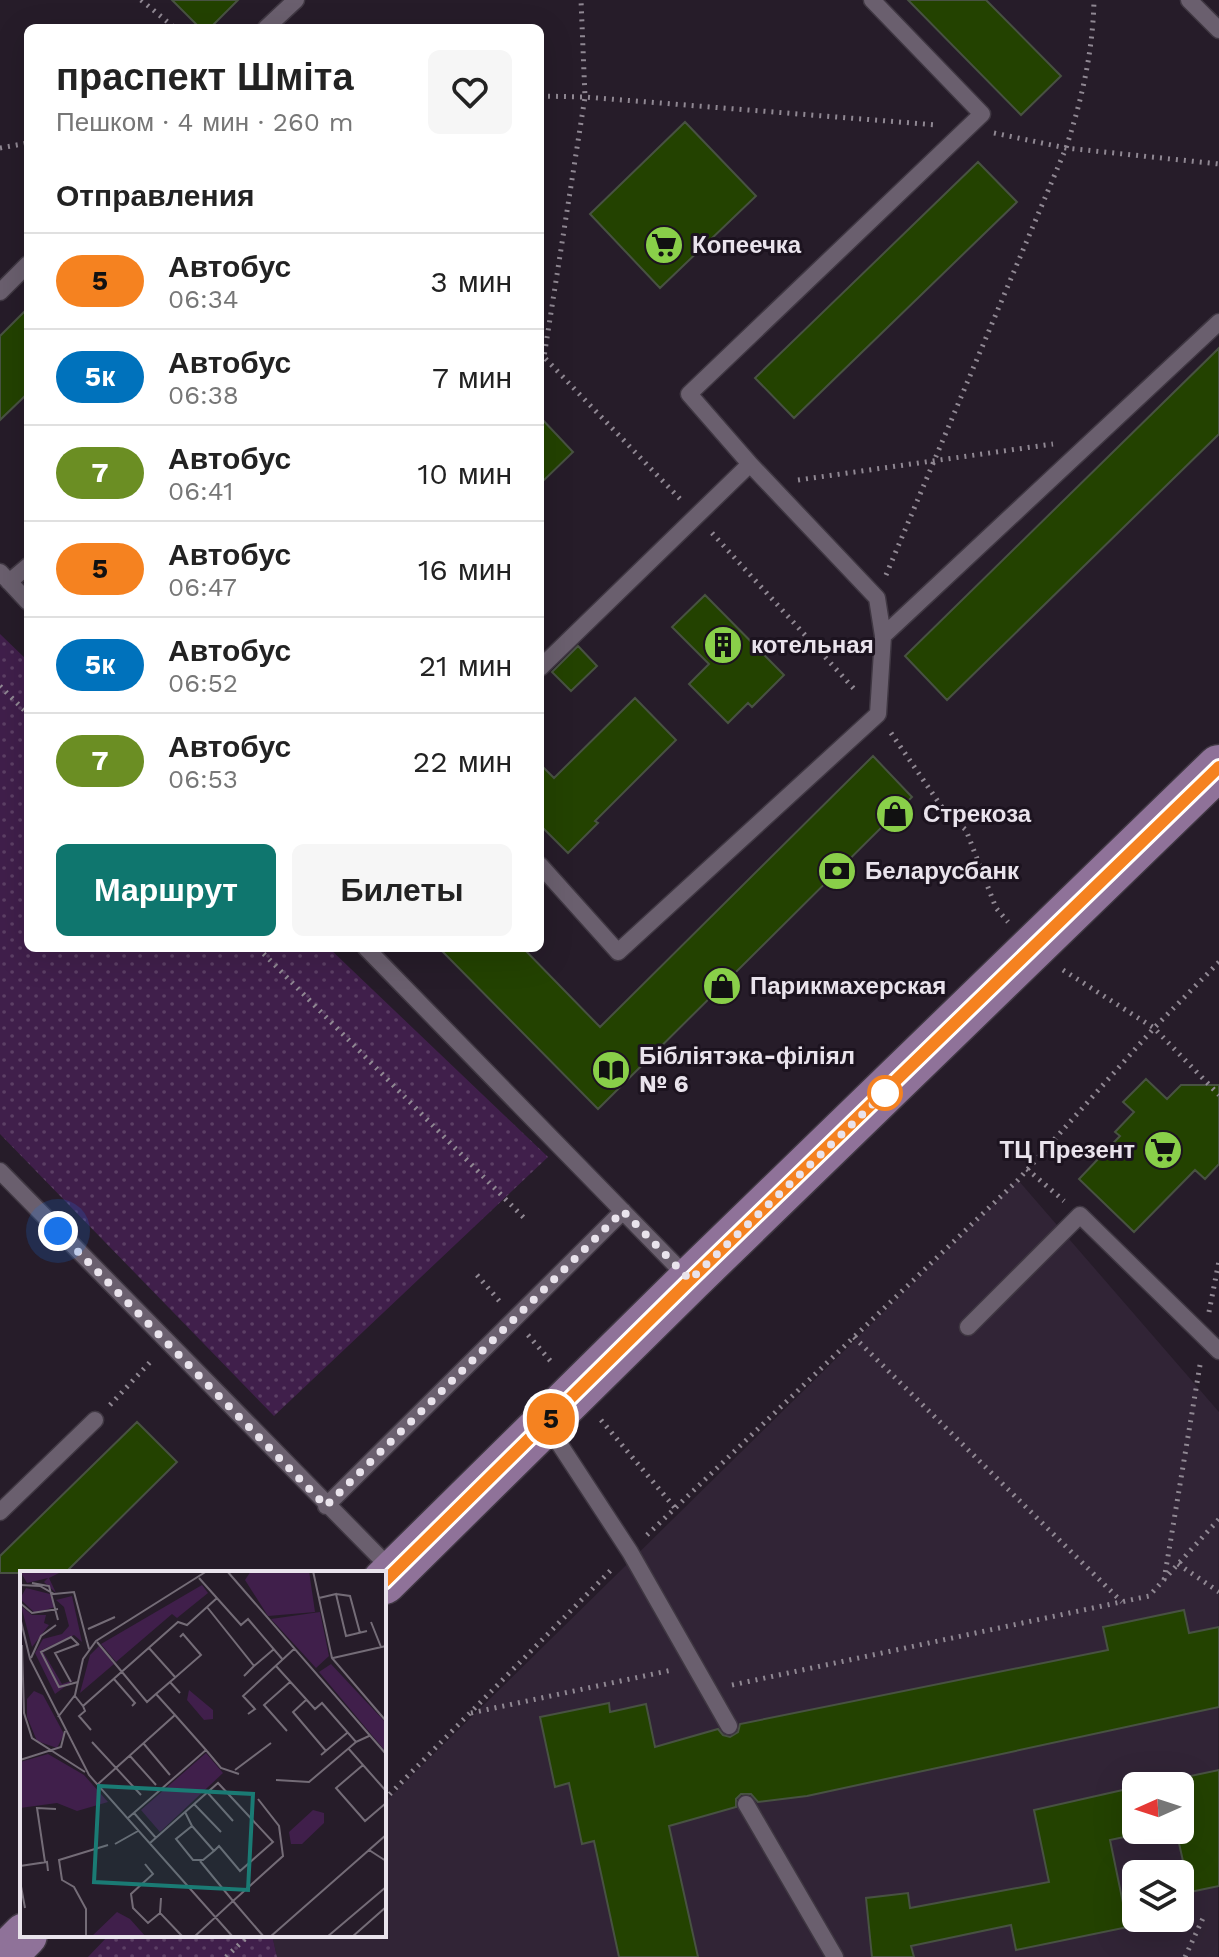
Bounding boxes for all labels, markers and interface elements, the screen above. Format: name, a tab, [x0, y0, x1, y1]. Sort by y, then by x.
button: heart	[428, 50, 512, 134]
text: праспект Шміта	[56, 55, 354, 99]
text: Пешком · 4 мин · 260 m	[56, 107, 354, 137]
text: Отправления	[56, 178, 255, 213]
supermarket icon: Копеечка	[643, 224, 685, 266]
place label: Копеечка	[692, 231, 802, 259]
text: Автобус	[168, 249, 291, 284]
text: 5	[92, 264, 108, 297]
text: 3 мин	[430, 264, 512, 299]
text: 06:34	[168, 284, 239, 314]
text: Автобус	[168, 345, 291, 380]
text: 5к	[85, 360, 115, 393]
text: 7 мин	[432, 360, 512, 395]
text: 06:38	[168, 380, 239, 410]
text: Автобус	[168, 441, 291, 476]
text: 7	[91, 456, 109, 489]
text: 10 мин	[417, 456, 512, 491]
text: 06:41	[168, 476, 233, 506]
text: Автобус	[168, 537, 291, 572]
text: 5	[92, 552, 108, 585]
text: 16 мин	[418, 552, 512, 587]
text: 06:47	[168, 572, 237, 602]
building icon: котельная	[702, 624, 744, 666]
place label: котельная	[751, 631, 874, 659]
text: Автобус	[168, 633, 291, 668]
text: 5к	[85, 648, 115, 681]
text: 21 мин	[419, 648, 512, 683]
text: 06:52	[168, 668, 238, 698]
text: Автобус	[168, 729, 291, 764]
text: 7	[91, 744, 109, 777]
text: 22 мин	[413, 744, 512, 779]
text: 06:53	[168, 764, 238, 794]
shop icon: Стрекоза	[874, 793, 916, 835]
place label: Стрекоза	[923, 800, 1032, 828]
button: Маршрут	[56, 844, 276, 936]
button: Билеты	[292, 844, 512, 936]
bank icon: Беларусбанк	[816, 850, 858, 892]
place label: Беларусбанк	[865, 857, 1020, 885]
shop icon: Парикмахерская	[701, 965, 743, 1007]
place label: Парикмахерская	[750, 972, 946, 1000]
place label: Бібліятэка-філіял № 6	[639, 1042, 855, 1098]
library icon: Бібліятэка-філіял № 6	[590, 1049, 632, 1091]
unlabelled marker	[868, 1076, 902, 1110]
supermarket icon: ТЦ Презент	[1142, 1129, 1184, 1171]
place label: ТЦ Презент	[999, 1136, 1135, 1164]
your location	[38, 1211, 78, 1251]
line badge: 5	[525, 1393, 577, 1445]
text: 5	[543, 1402, 559, 1435]
inset map	[20, 1571, 386, 1937]
north arrow	[1122, 1772, 1194, 1844]
map controls	[1122, 1772, 1194, 1932]
button: layers	[1122, 1860, 1194, 1932]

